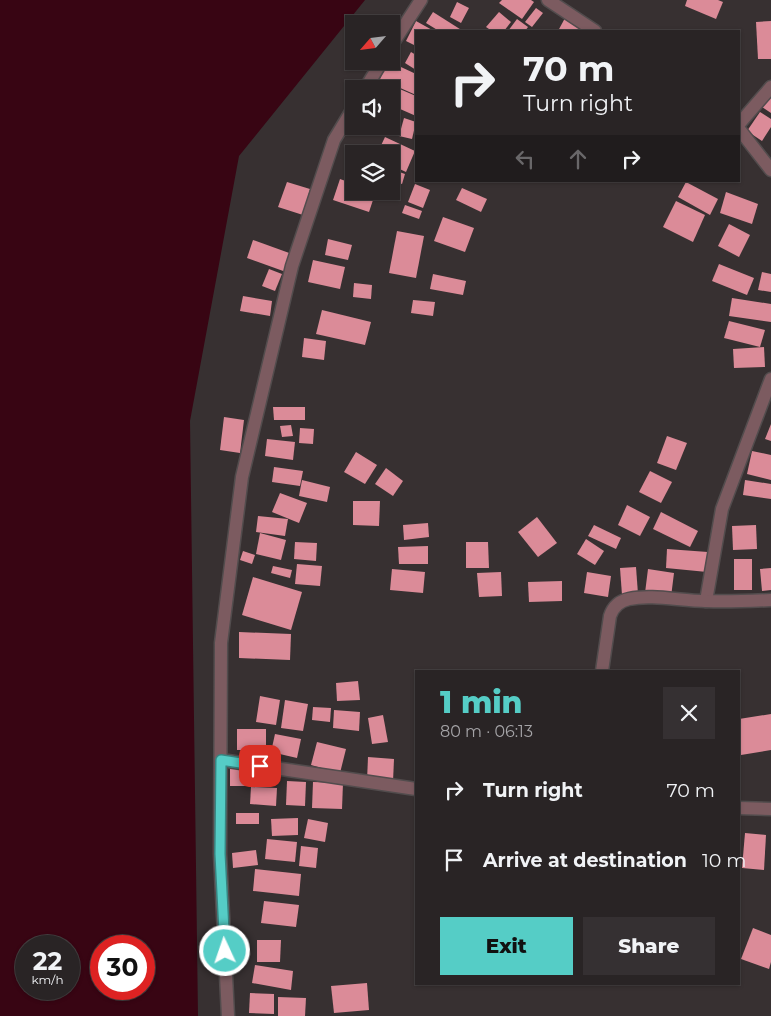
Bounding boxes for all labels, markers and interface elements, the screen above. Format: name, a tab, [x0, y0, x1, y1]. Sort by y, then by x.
north arrow	[345, 15, 400, 70]
map controls	[345, 15, 400, 200]
text: 70 m	[523, 47, 614, 90]
icon: right	[440, 50, 505, 115]
button: sound	[345, 80, 400, 135]
text: Turn right	[523, 90, 633, 117]
button: layers	[345, 145, 400, 200]
icon: left	[511, 145, 539, 173]
icon: ahead	[564, 145, 592, 173]
icon: right	[617, 145, 645, 173]
text: 1 min	[440, 684, 523, 721]
button: close	[663, 687, 715, 739]
text: 80 m · 06:13	[440, 722, 533, 741]
pin	[239, 745, 281, 787]
icon: arrive	[246, 752, 274, 780]
icon: right	[440, 776, 468, 804]
text: Turn right	[483, 779, 583, 802]
text: 70 m	[666, 779, 715, 802]
icon: arrive	[440, 846, 468, 874]
text: Arrive at destination	[483, 849, 687, 872]
text: 10 m	[702, 849, 747, 872]
button: Exit	[440, 917, 573, 975]
button: Share	[583, 917, 715, 975]
position arrow	[198, 924, 250, 976]
speed limit sign: 30	[90, 935, 155, 1000]
text: 22	[33, 946, 62, 976]
text: km/h	[31, 972, 64, 987]

